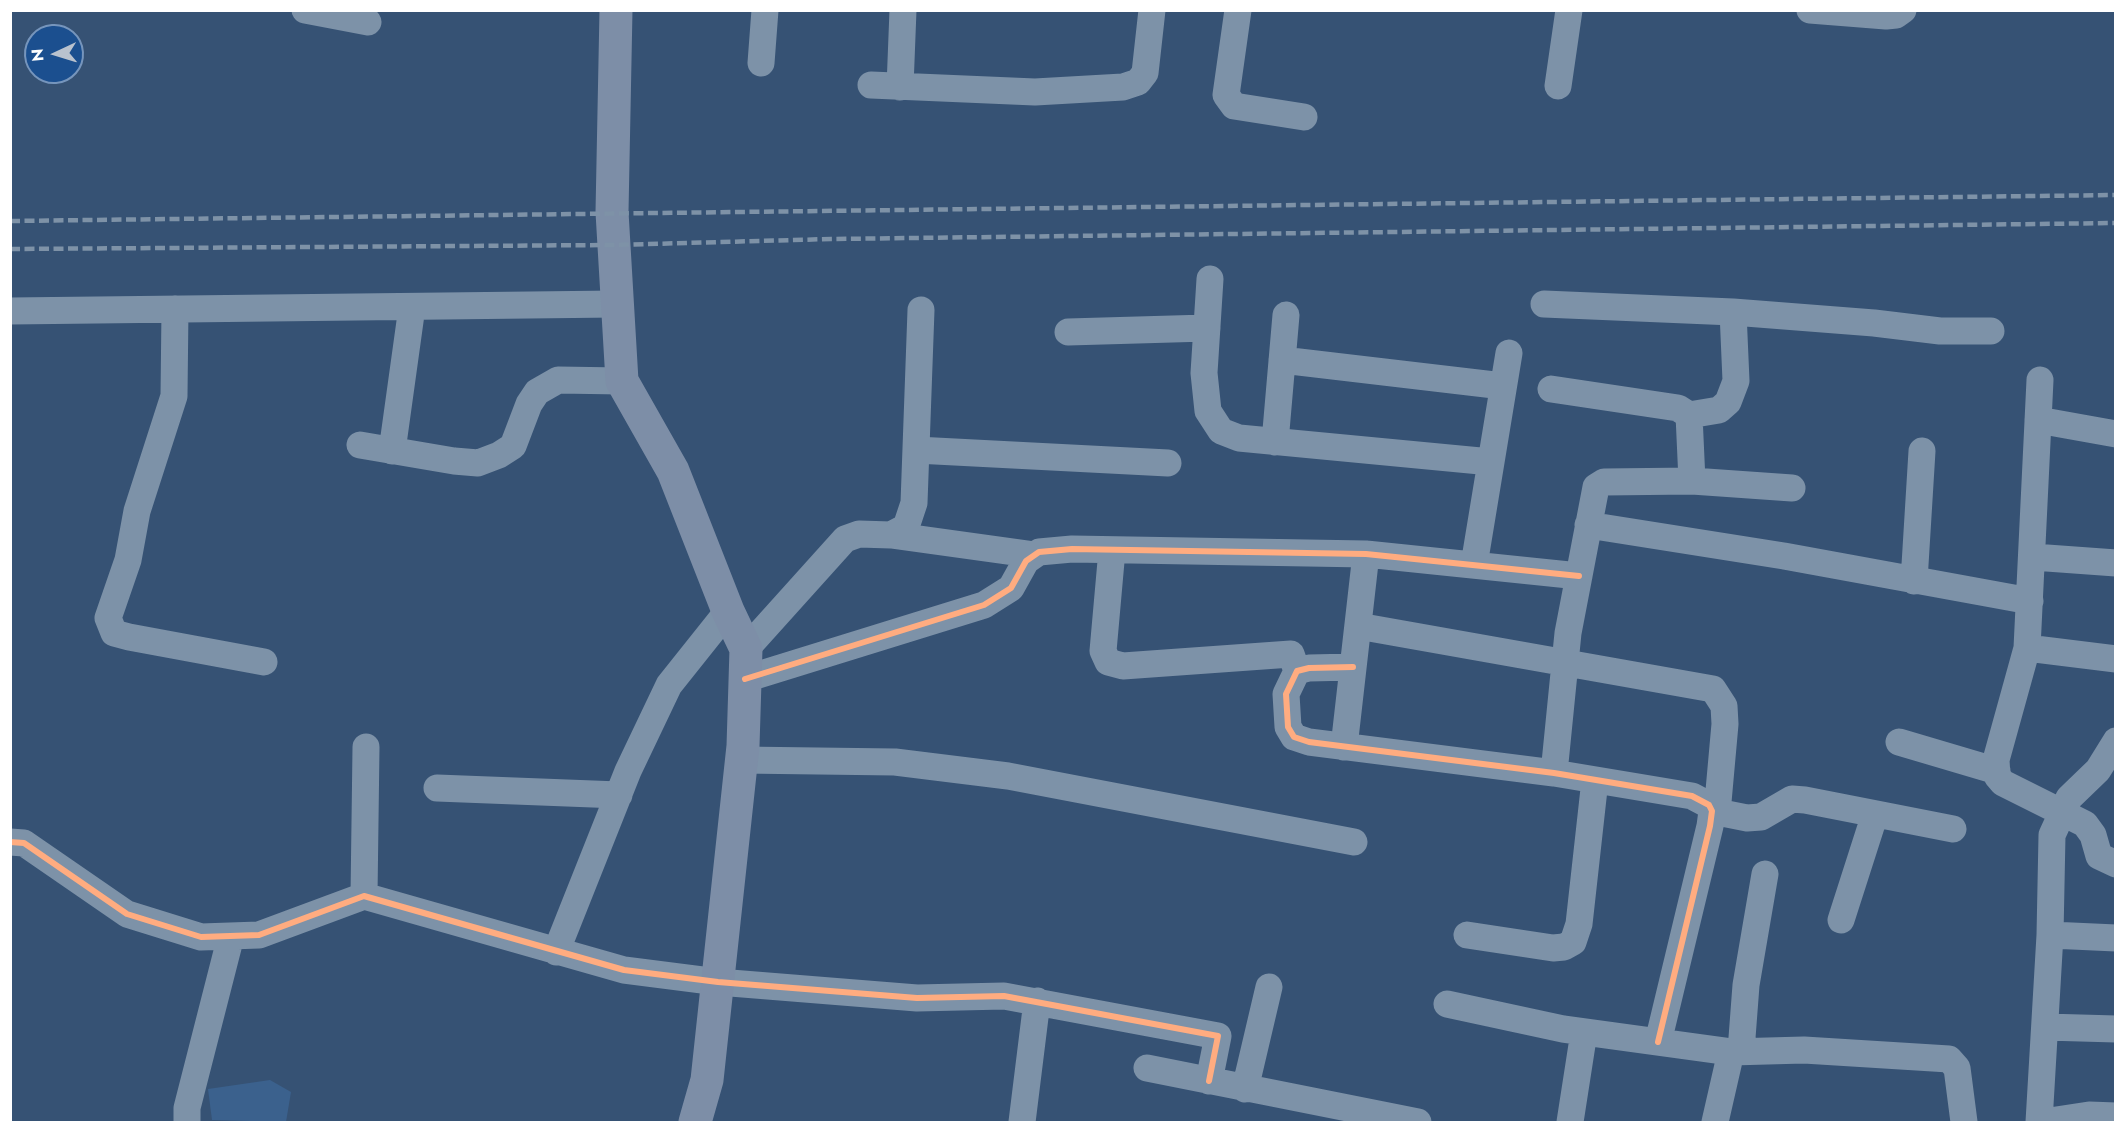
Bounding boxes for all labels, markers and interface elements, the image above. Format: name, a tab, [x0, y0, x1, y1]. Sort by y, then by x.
north arrow	[24, 24, 84, 84]
text: N	[26, 48, 49, 62]

